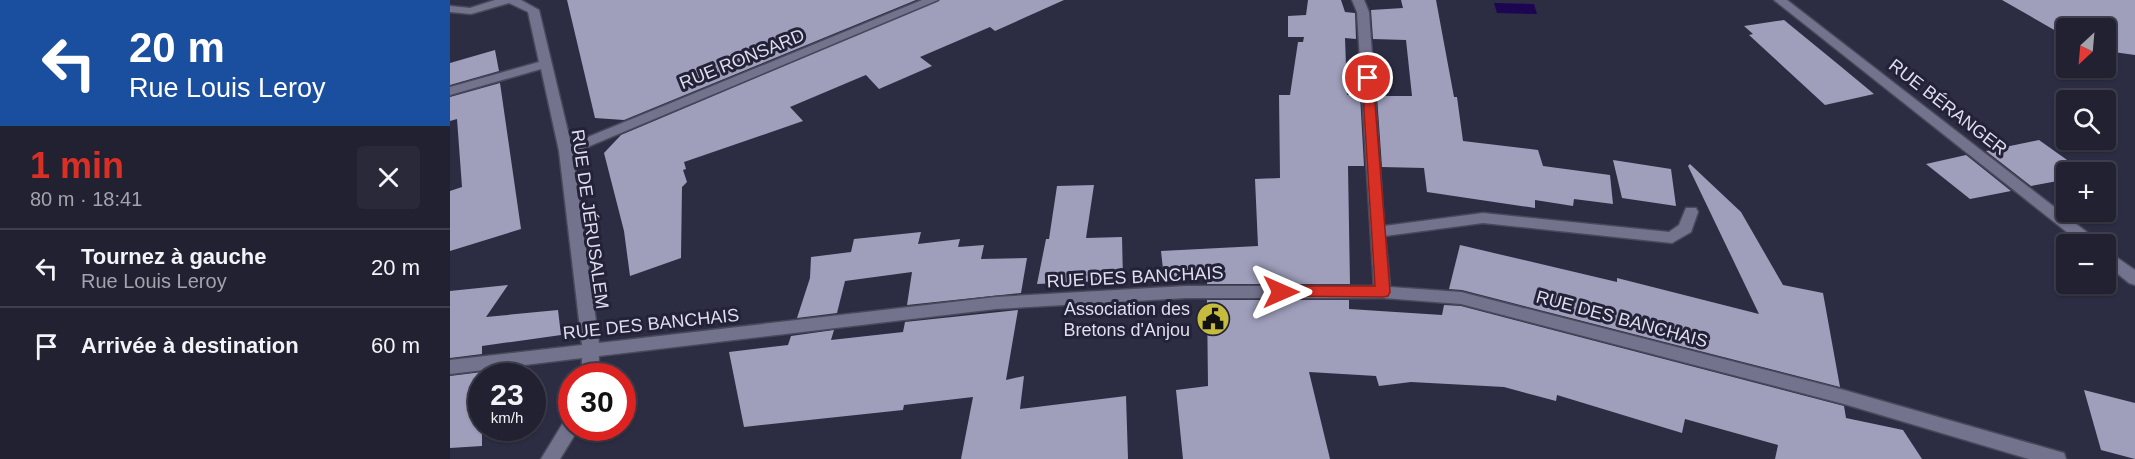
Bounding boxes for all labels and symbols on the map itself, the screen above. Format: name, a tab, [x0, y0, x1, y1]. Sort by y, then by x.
north arrow	[2056, 18, 2116, 78]
street label: RUE RONSARD	[677, 25, 807, 93]
pin	[1342, 52, 1393, 103]
street label: RUE BÉRANGER	[1885, 55, 2011, 159]
street label: RUE DE JÉRUSALEM	[567, 128, 613, 310]
position arrow	[1249, 260, 1313, 324]
street label: RUE DES BANCHAIS	[1046, 262, 1224, 292]
street label: RUE DES BANCHAIS	[1534, 286, 1710, 352]
place label: Association des Bretons d'Anjou	[1063, 299, 1190, 340]
public building icon: Association des Bretons d'Anjou	[1195, 301, 1231, 337]
street label: RUE DES BANCHAIS	[562, 305, 740, 343]
speed limit sign: 30	[558, 363, 636, 441]

